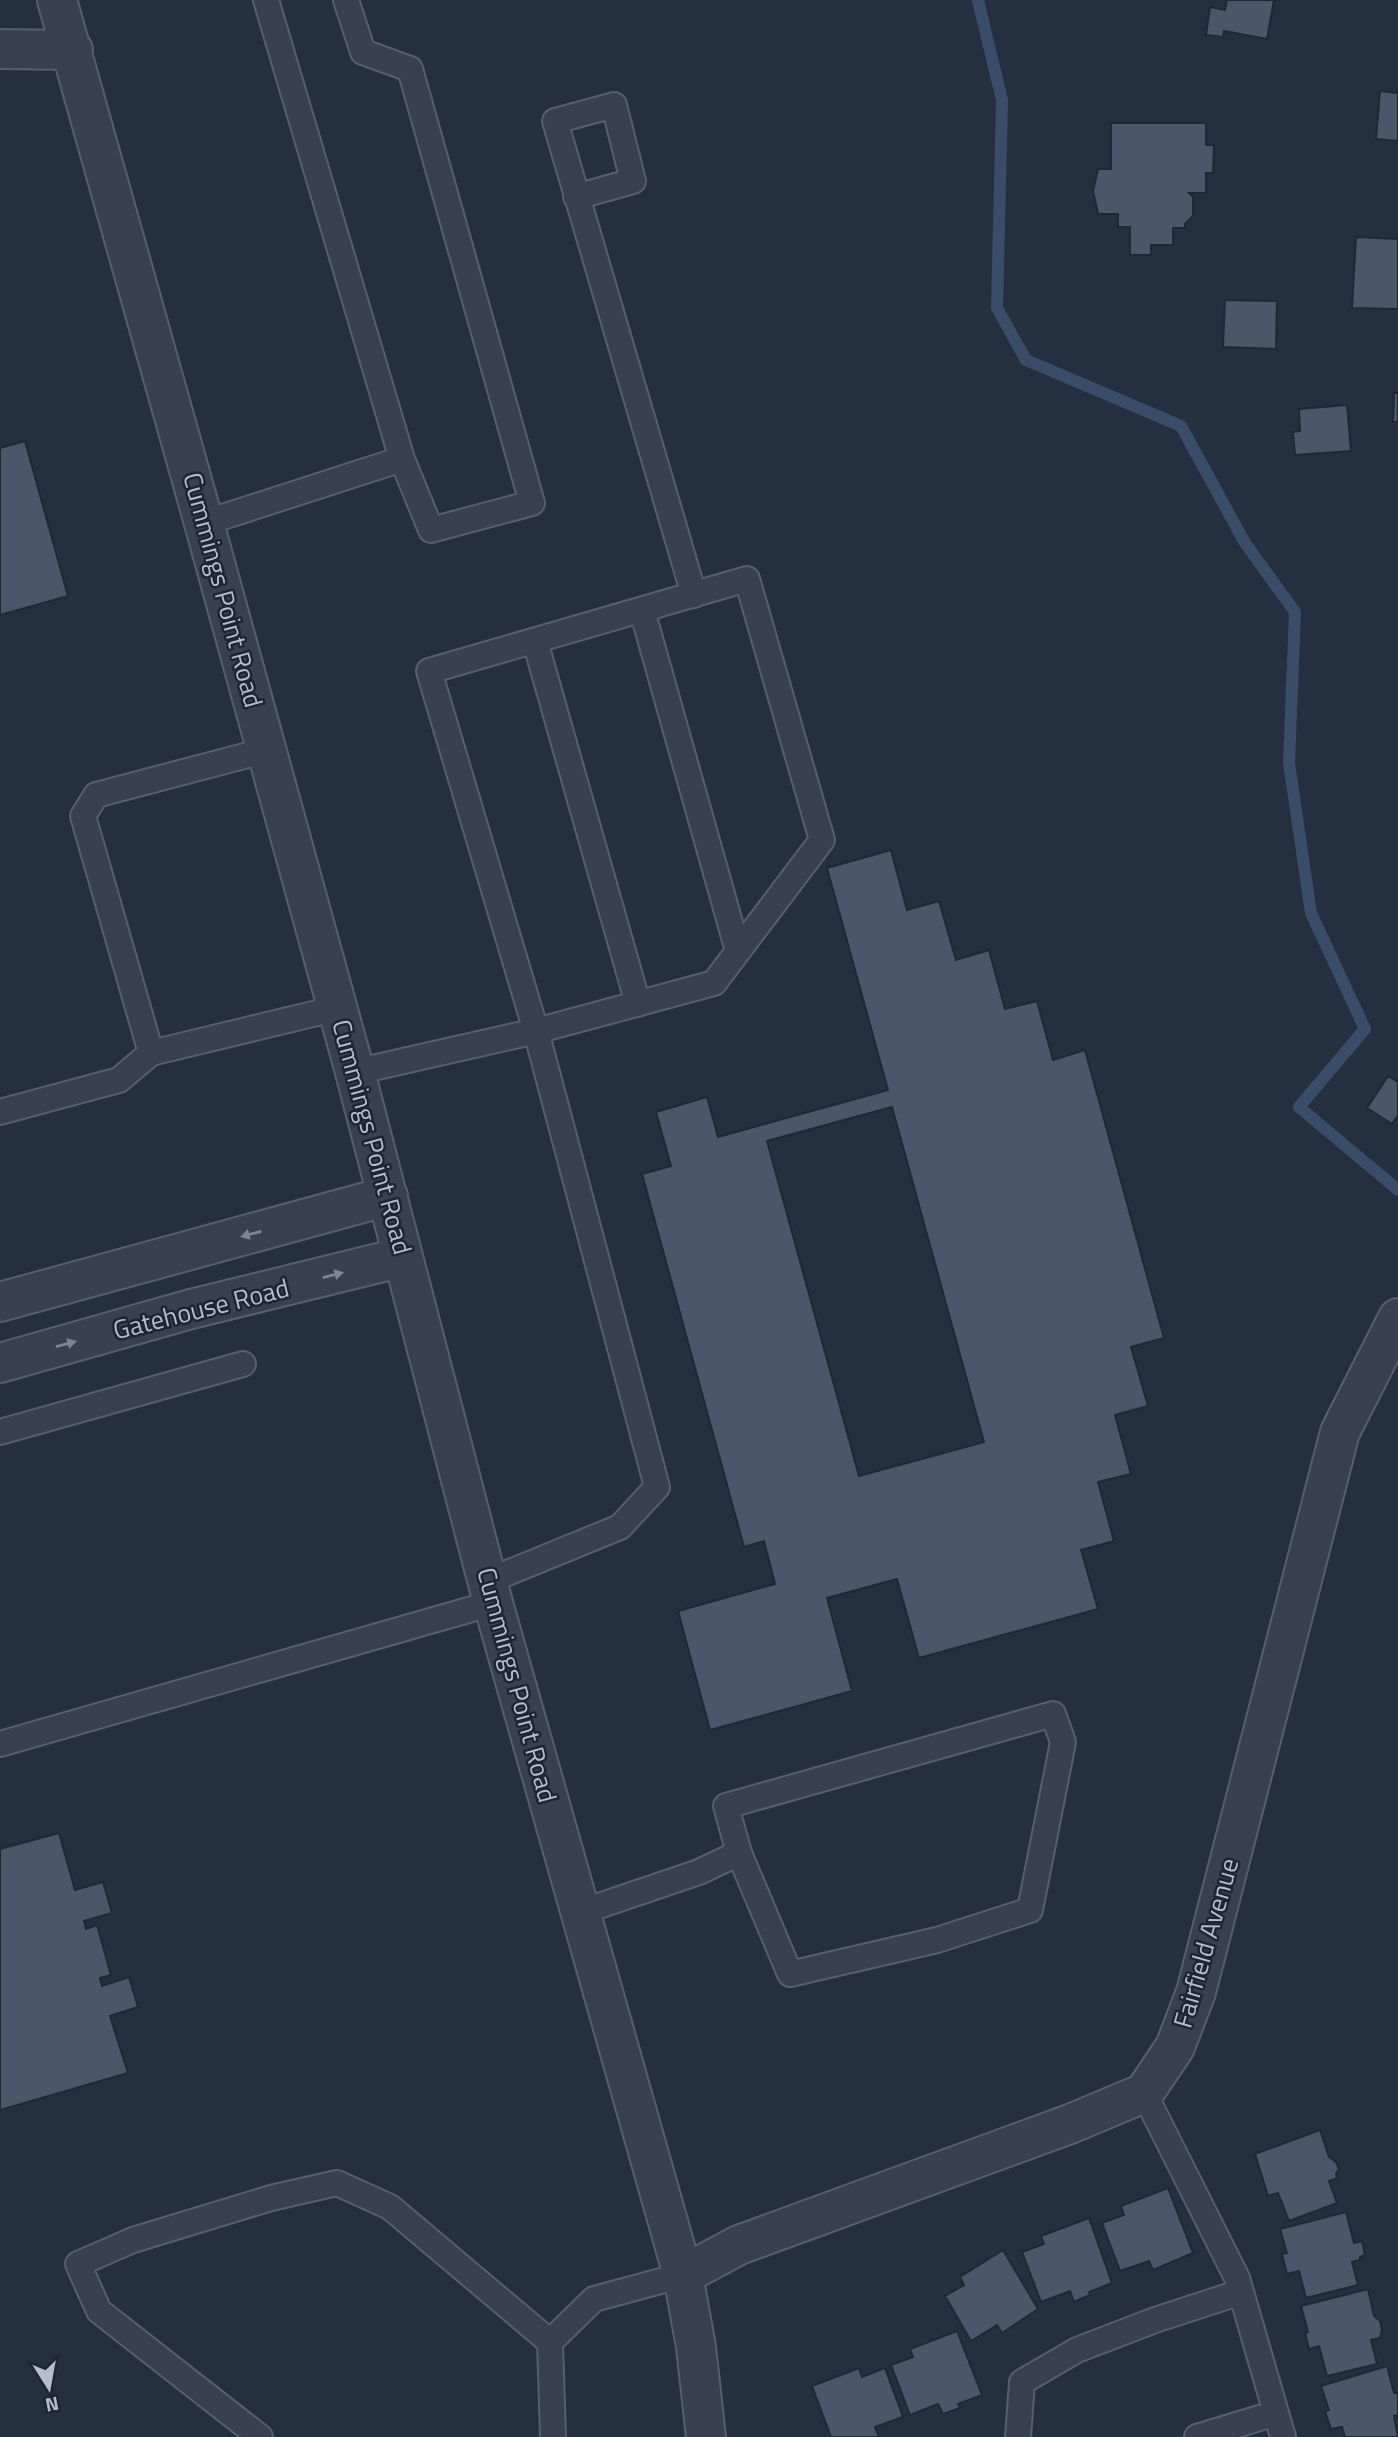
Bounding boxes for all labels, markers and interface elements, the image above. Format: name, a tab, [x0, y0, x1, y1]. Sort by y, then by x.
street label: Cummings Point Road	[173, 468, 274, 712]
street label: Cummings Point Road	[322, 1015, 423, 1259]
one-way arrow	[240, 1229, 261, 1239]
street label: Gatehouse Road	[109, 1268, 293, 1349]
one-way arrow	[322, 1269, 344, 1280]
one-way arrow	[55, 1338, 77, 1349]
street label: Cummings Point Road	[467, 1563, 568, 1807]
street label: Fairfield Avenue	[1163, 1853, 1248, 2032]
north arrow	[14, 2353, 84, 2423]
text: N	[43, 2390, 62, 2421]

